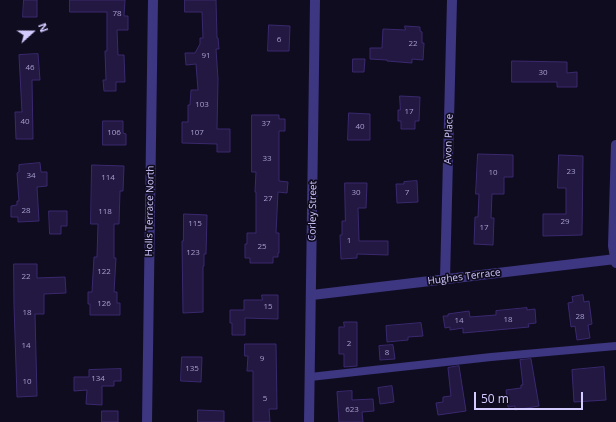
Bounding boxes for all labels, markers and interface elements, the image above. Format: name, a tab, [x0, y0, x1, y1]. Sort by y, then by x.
house number: 78	[112, 9, 122, 19]
north arrow	[12, 12, 52, 52]
text: N	[35, 21, 52, 34]
house number: 6	[277, 35, 281, 45]
house number: 22	[408, 39, 418, 49]
house number: 91	[201, 51, 211, 61]
house number: 46	[25, 63, 35, 73]
house number: 30	[538, 68, 548, 78]
house number: 103	[195, 100, 209, 110]
house number: 17	[404, 107, 414, 117]
street label: Avon Place	[442, 114, 456, 164]
house number: 40	[20, 117, 30, 127]
house number: 37	[261, 119, 271, 129]
house number: 40	[355, 122, 365, 132]
house number: 106	[107, 128, 121, 138]
house number: 107	[190, 128, 204, 138]
house number: 33	[262, 154, 272, 164]
street label: Holls Terrace North	[143, 165, 157, 257]
house number: 23	[566, 167, 576, 177]
house number: 10	[488, 168, 498, 178]
house number: 34	[26, 171, 36, 181]
house number: 114	[101, 173, 115, 183]
street label: Corley Street	[306, 181, 320, 241]
house number: 30	[351, 188, 361, 198]
house number: 7	[405, 188, 409, 198]
house number: 27	[263, 194, 273, 204]
house number: 28	[21, 206, 31, 216]
house number: 118	[98, 207, 112, 217]
house number: 29	[560, 217, 570, 227]
house number: 115	[188, 219, 202, 229]
house number: 17	[479, 223, 489, 233]
house number: 1	[347, 236, 351, 246]
house number: 25	[257, 242, 267, 252]
house number: 123	[186, 248, 200, 258]
house number: 122	[97, 267, 111, 277]
street label: Hughes Terrace	[427, 267, 501, 287]
house number: 22	[21, 272, 31, 282]
house number: 126	[97, 299, 111, 309]
house number: 15	[263, 302, 273, 312]
house number: 18	[22, 308, 32, 318]
house number: 28	[575, 312, 585, 322]
house number: 18	[503, 315, 513, 325]
house number: 14	[454, 316, 464, 326]
house number: 2	[347, 339, 351, 349]
house number: 14	[21, 341, 31, 351]
house number: 8	[385, 348, 389, 358]
house number: 9	[260, 354, 264, 364]
house number: 135	[185, 364, 199, 374]
house number: 134	[91, 374, 105, 384]
house number: 10	[22, 377, 32, 387]
scale bar	[476, 384, 585, 410]
text: 50 m	[481, 390, 509, 407]
house number: 5	[263, 394, 267, 404]
house number: 623	[345, 405, 359, 415]

